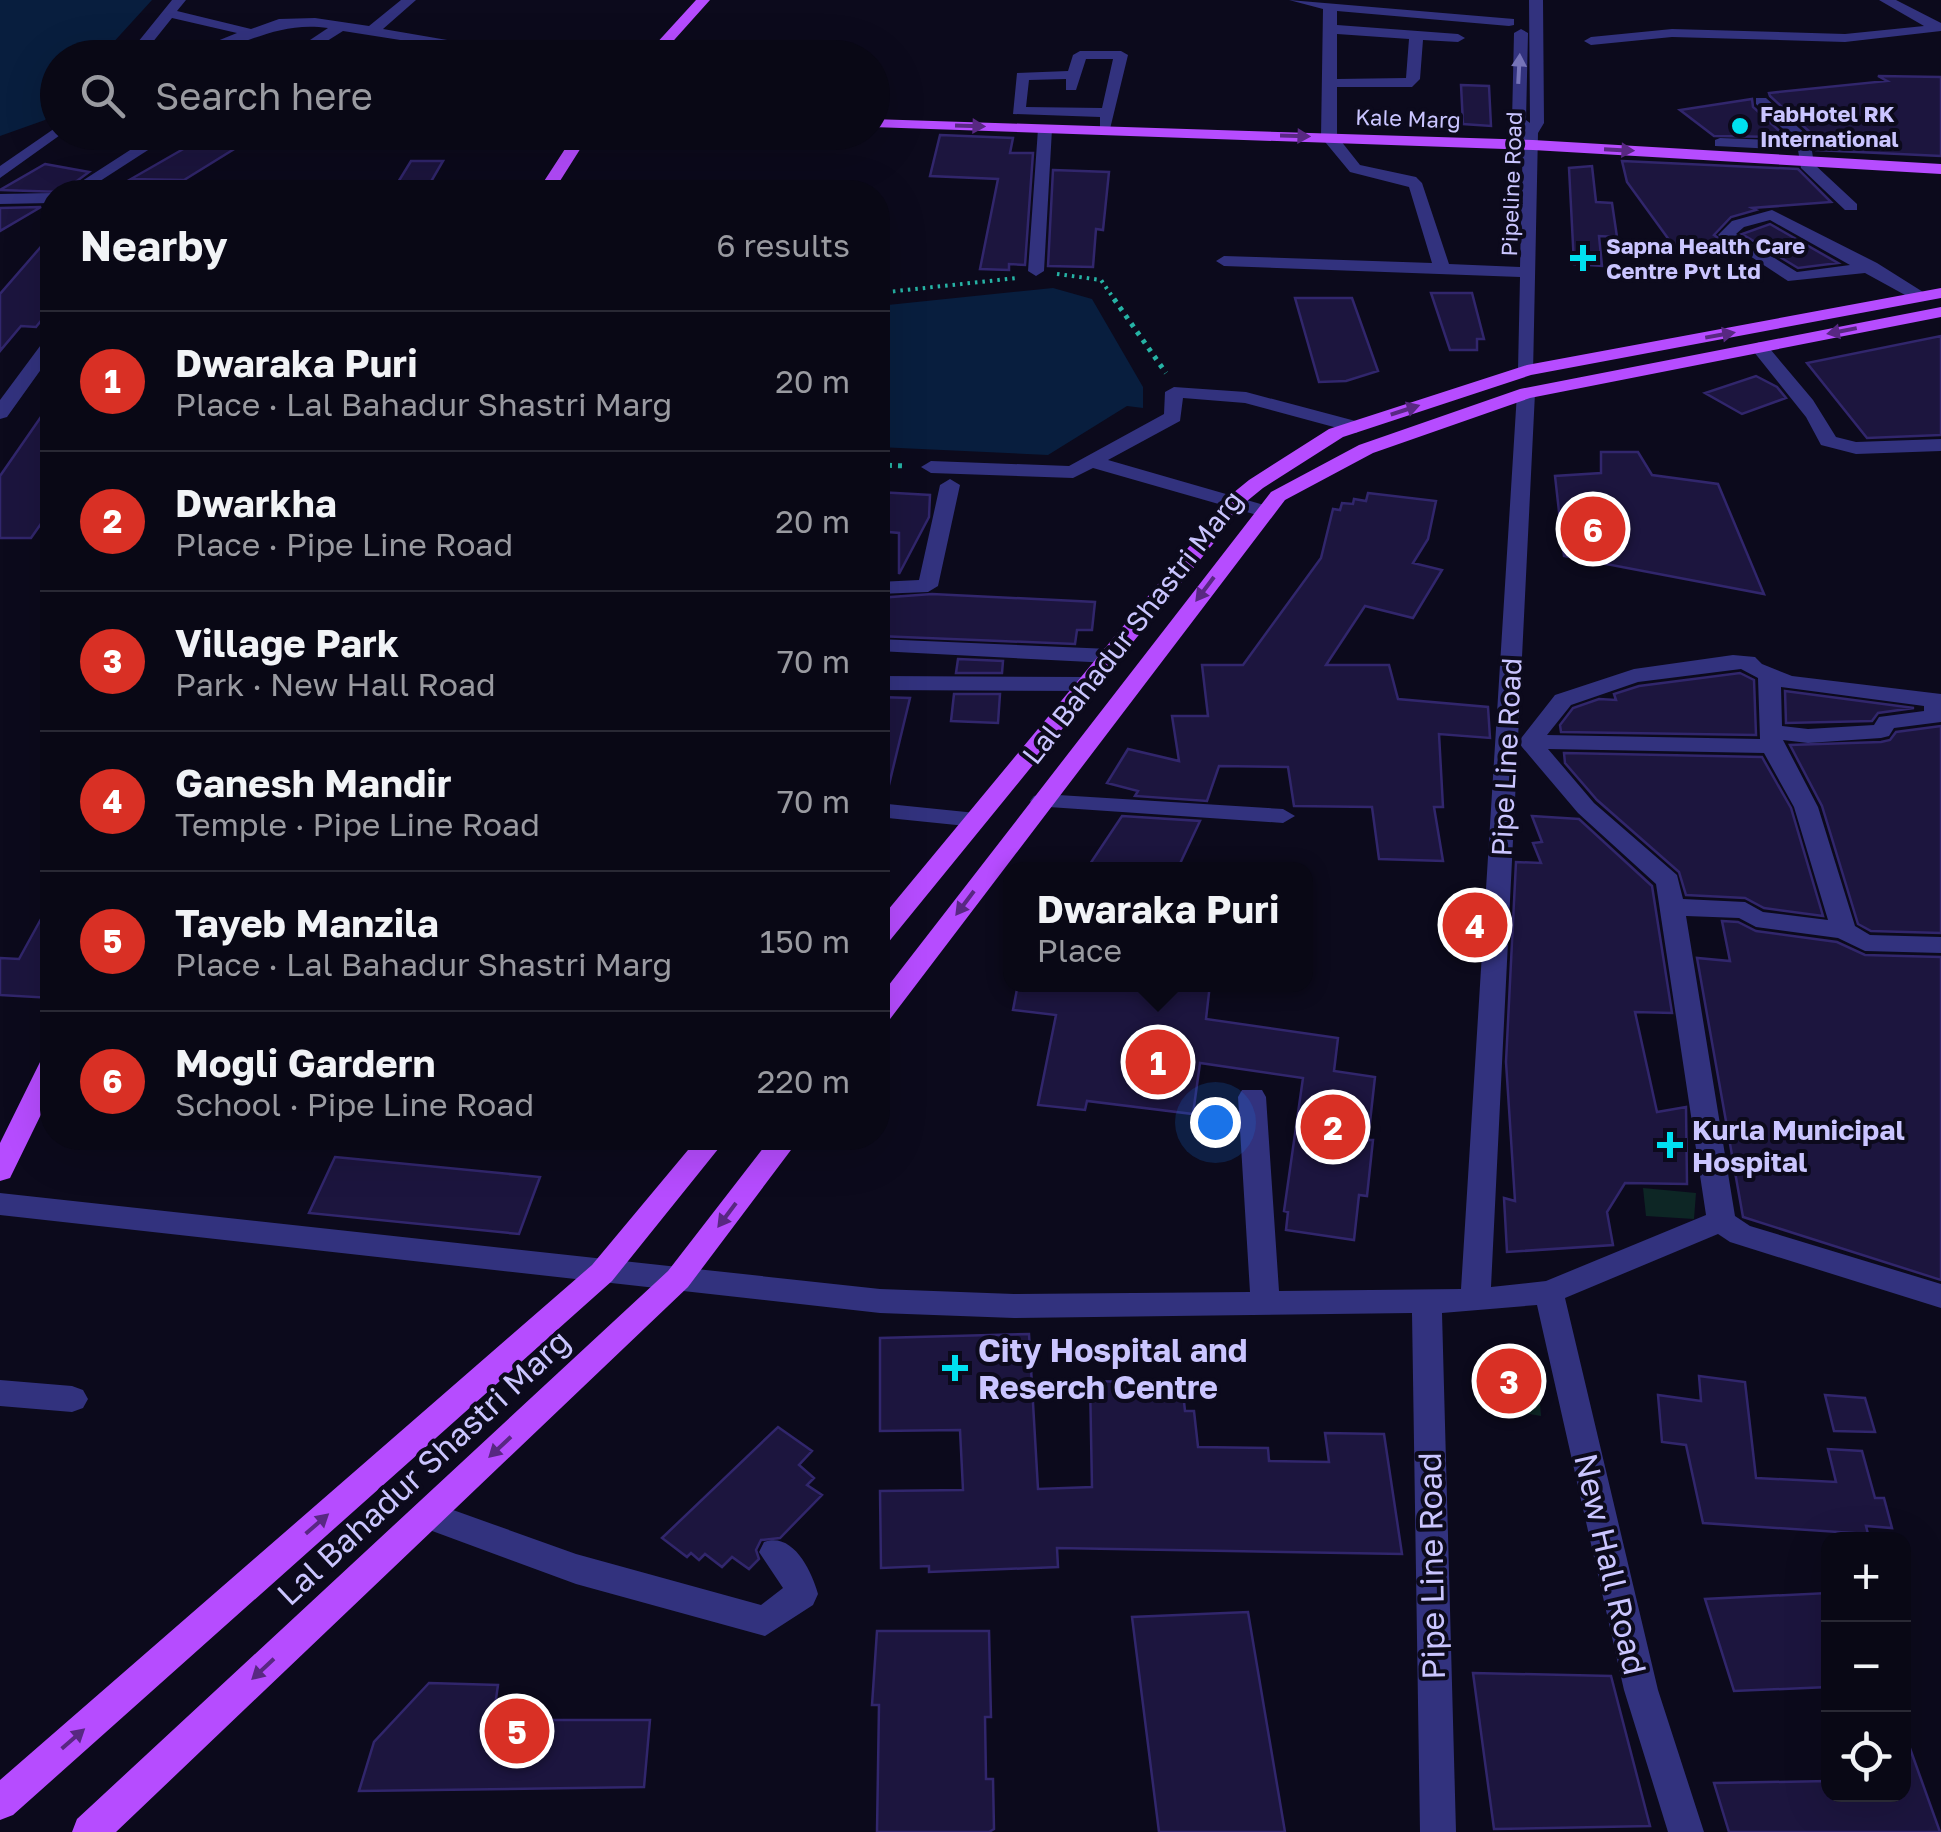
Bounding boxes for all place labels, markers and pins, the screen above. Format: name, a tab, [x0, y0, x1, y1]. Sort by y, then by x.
place label: FabHotel RK International	[1760, 100, 1899, 152]
marker: FabHotel RK International	[1729, 115, 1751, 137]
place label: Sapna Health Care Centre Pvt Ltd	[1606, 232, 1805, 284]
marker: Sapna Health Care Centre Pvt Ltd	[1570, 245, 1596, 271]
pin: 6	[1560, 492, 1626, 566]
pin: 4	[1442, 888, 1508, 962]
pin: 1	[1126, 1024, 1190, 1100]
pin: 2	[1300, 1090, 1366, 1164]
place label: Kurla Municipal Hospital	[1692, 1113, 1905, 1178]
marker: Kurla Municipal Hospital	[1657, 1132, 1683, 1158]
place label: City Hospital and Reserch Centre	[978, 1331, 1247, 1406]
pin: 3	[1476, 1344, 1542, 1418]
marker: City Hospital and Reserch Centre	[942, 1355, 968, 1381]
pin: 5	[484, 1694, 550, 1768]

